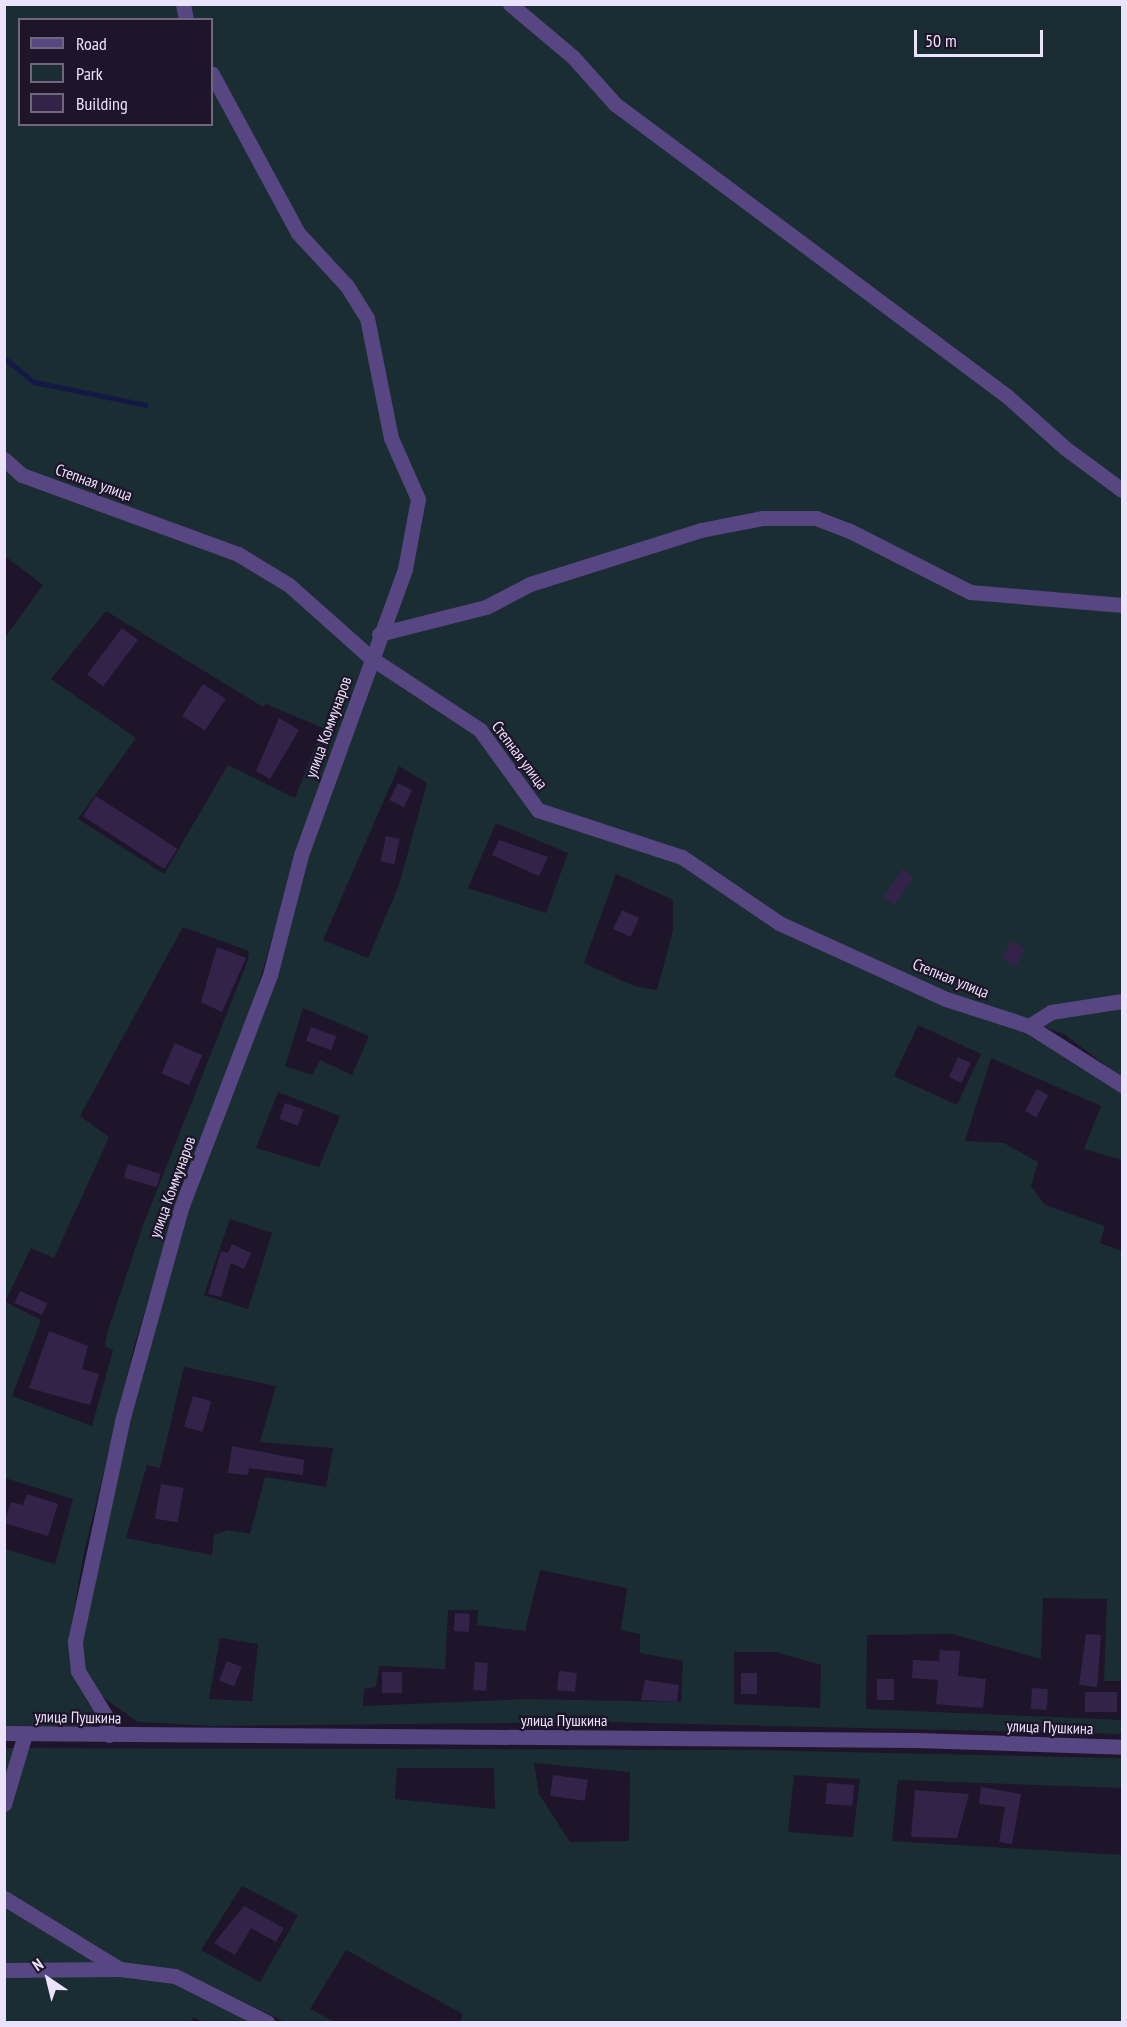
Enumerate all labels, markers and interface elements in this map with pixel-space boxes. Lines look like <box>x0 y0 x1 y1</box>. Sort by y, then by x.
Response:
legend <box>18 18 213 126</box>
scale bar <box>917 18 1046 56</box>
text: 50 m <box>925 29 957 52</box>
text: Road <box>76 32 107 55</box>
text: Park <box>76 62 103 85</box>
text: Building <box>76 92 128 115</box>
street label: Степная улица <box>53 459 135 505</box>
street label: улица Коммунаров <box>301 674 355 780</box>
street label: Степная улица <box>488 717 552 793</box>
street label: Степная улица <box>910 954 992 1002</box>
street label: улица Коммунаров <box>145 1134 199 1240</box>
street label: улица Пушкина <box>34 1707 122 1727</box>
street label: улица Пушкина <box>521 1710 607 1730</box>
street label: улица Пушкина <box>1006 1716 1094 1738</box>
north arrow <box>18 1949 78 2009</box>
text: N <box>28 1954 47 1975</box>

